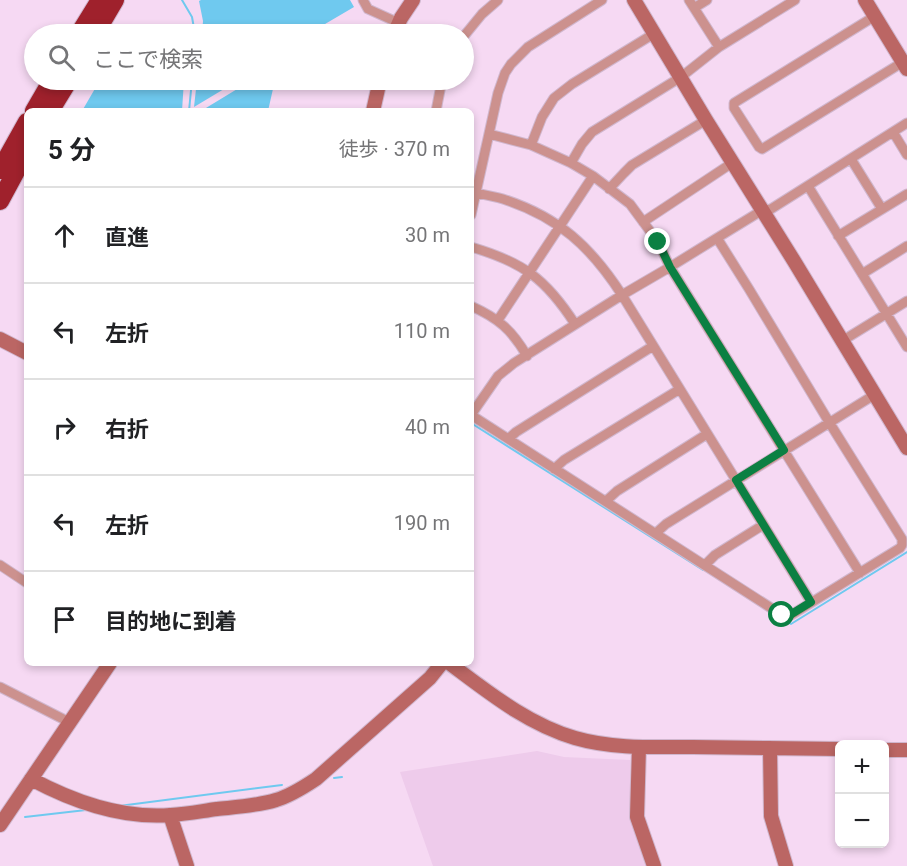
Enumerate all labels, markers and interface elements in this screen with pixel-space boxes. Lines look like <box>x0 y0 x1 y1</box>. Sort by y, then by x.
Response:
search box <box>24 24 474 90</box>
icon: search <box>45 41 78 74</box>
text: ここで検索 <box>93 47 203 72</box>
text: 5 分 <box>48 135 95 165</box>
text: 徒歩 · 370 m <box>339 137 450 161</box>
icon: ahead <box>48 219 81 252</box>
text: 30 m <box>405 223 450 247</box>
text: 直進 <box>105 225 149 250</box>
route end <box>644 228 670 254</box>
icon: left <box>48 315 81 348</box>
text: 110 m <box>394 319 450 343</box>
text: 左折 <box>105 321 149 346</box>
icon: right <box>48 411 81 444</box>
text: 40 m <box>405 415 450 439</box>
text: 右折 <box>105 417 149 442</box>
icon: left <box>48 507 81 540</box>
text: 190 m <box>394 511 450 535</box>
text: 左折 <box>105 513 149 538</box>
route start <box>768 601 794 627</box>
icon: arrive <box>48 603 81 636</box>
text: 目的地に到着 <box>105 609 237 634</box>
map controls <box>835 740 889 848</box>
button: + <box>835 740 889 794</box>
button: − <box>835 794 889 848</box>

